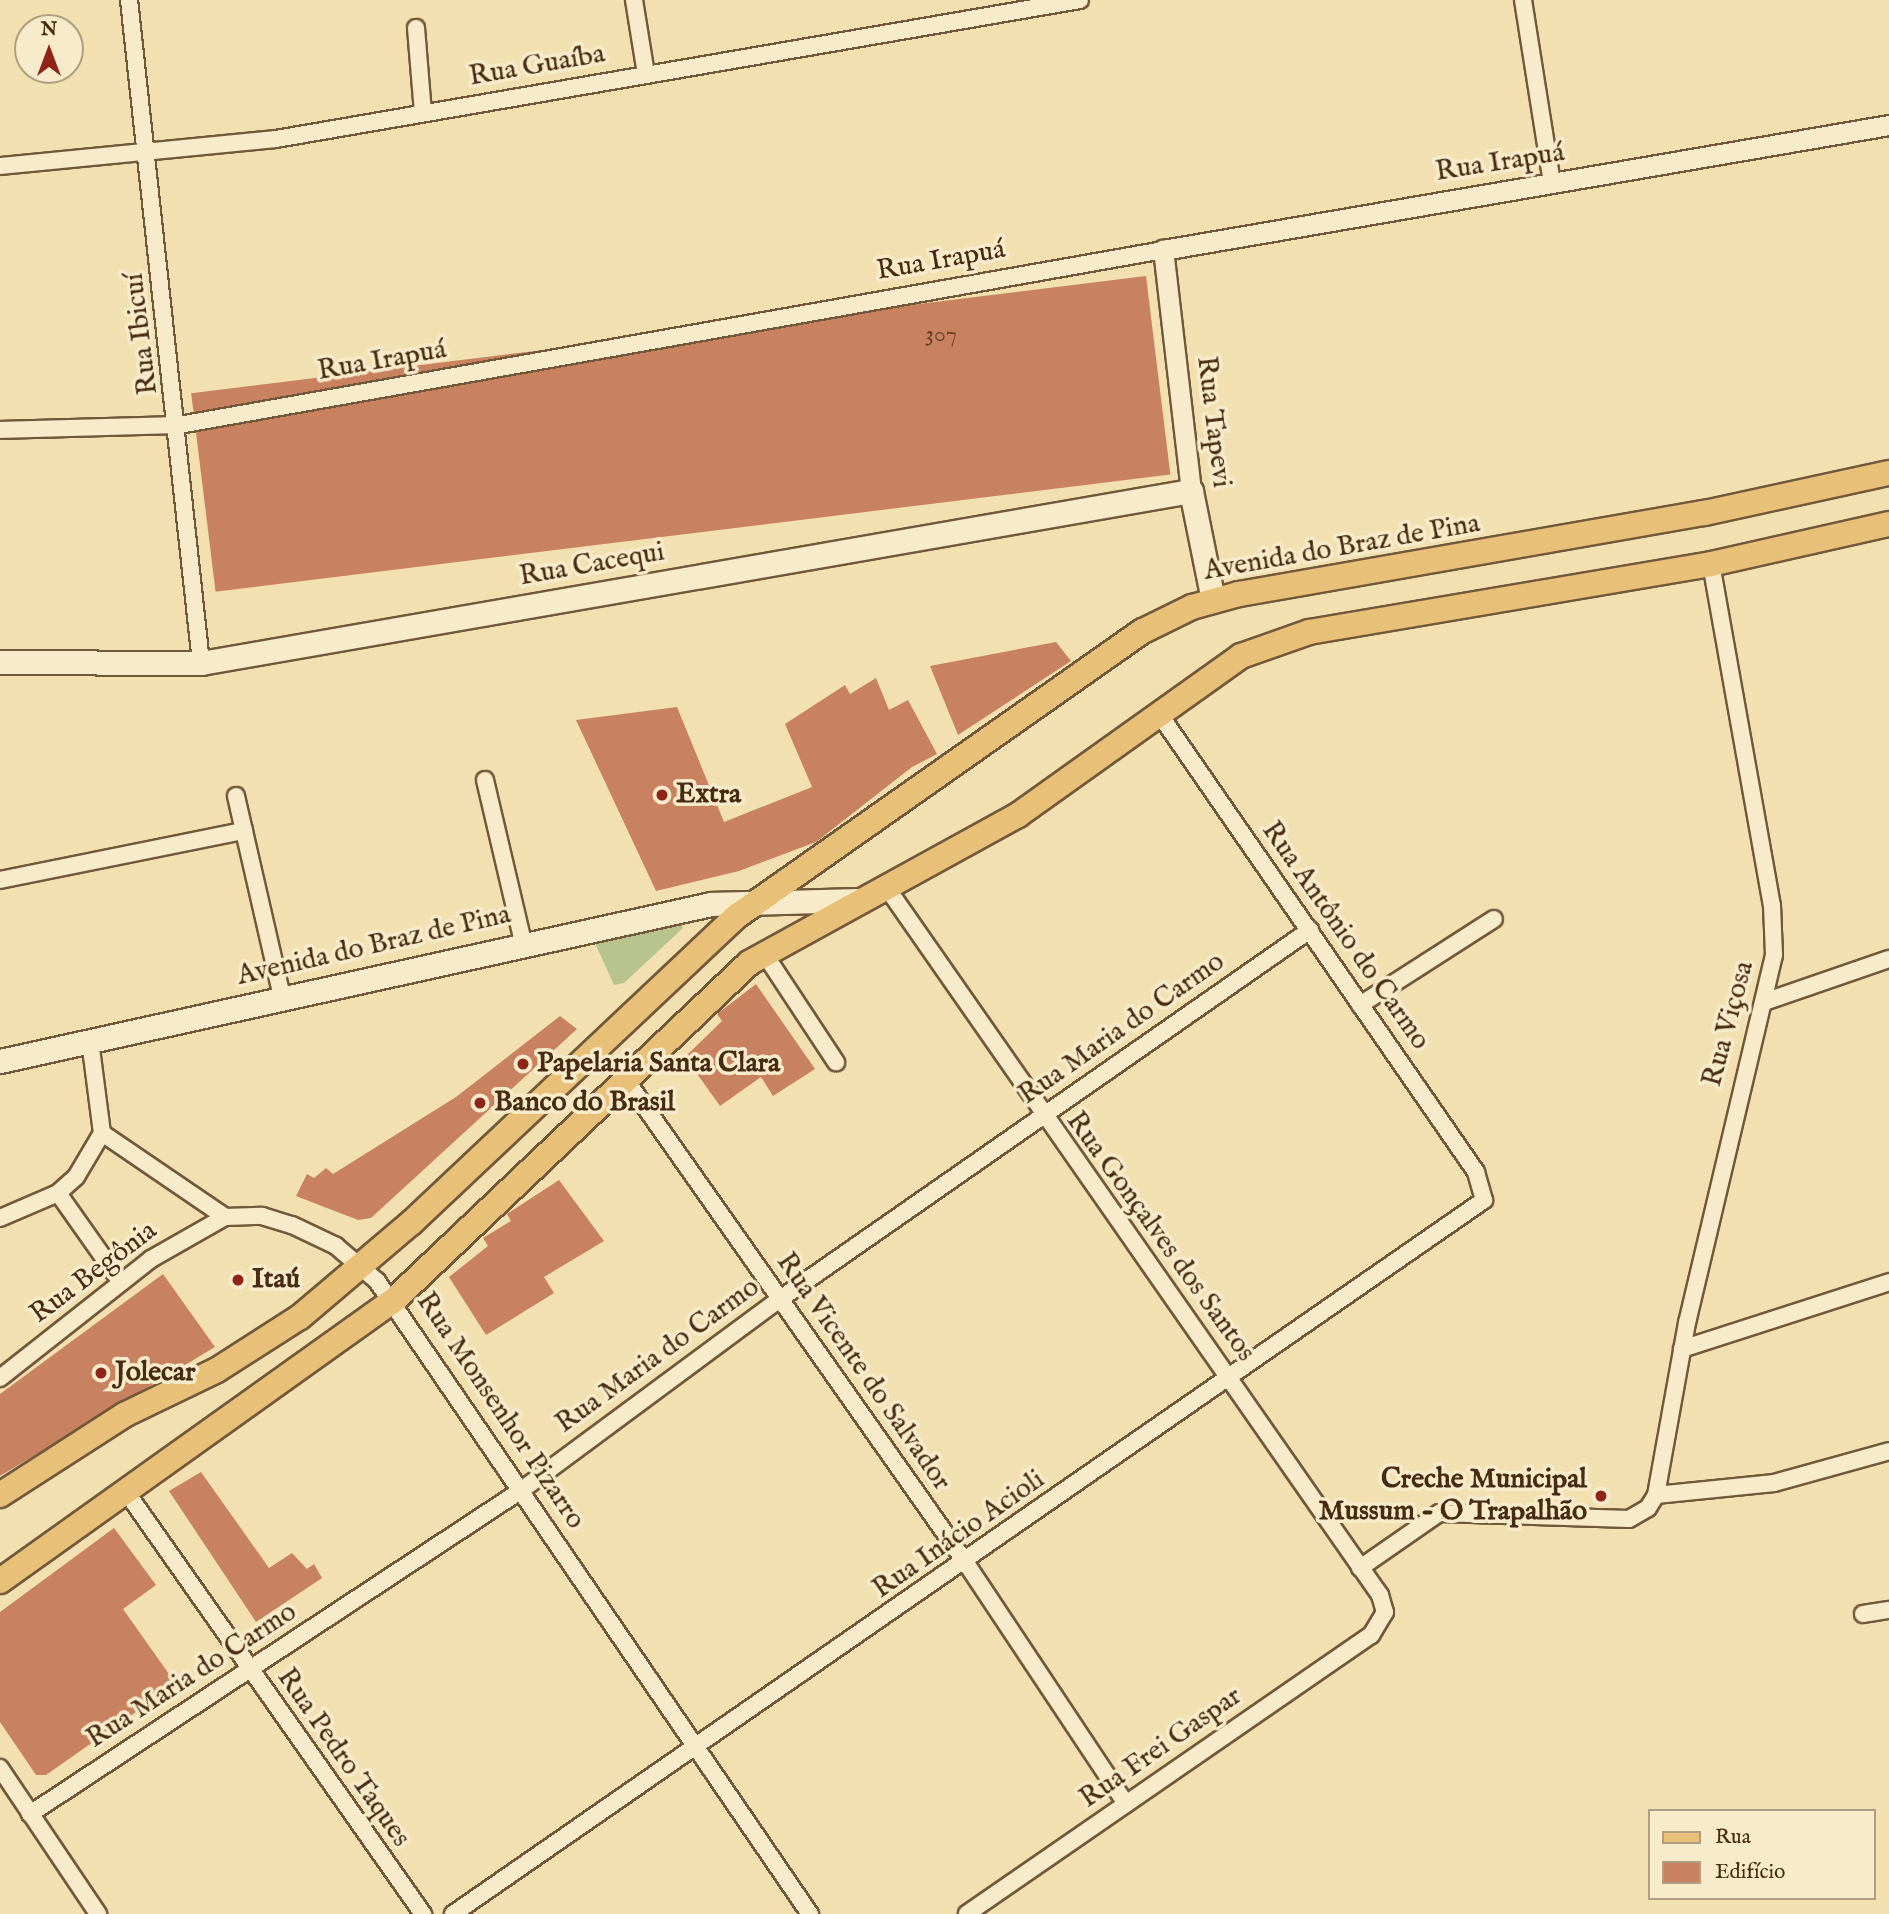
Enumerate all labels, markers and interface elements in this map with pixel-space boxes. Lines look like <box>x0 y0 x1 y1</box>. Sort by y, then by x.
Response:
north arrow <box>14 14 84 84</box>
text: N <box>41 18 57 42</box>
street label: Rua Guaíba <box>467 38 607 94</box>
street label: Rua Irapuá <box>1433 136 1567 190</box>
street label: Rua Irapuá <box>874 233 1008 289</box>
street label: Rua Ibicuí <box>118 271 166 397</box>
house number: 307 <box>925 321 957 349</box>
street label: Rua Irapuá <box>315 333 449 389</box>
street label: Rua Tapevi <box>1188 354 1238 490</box>
street label: Avenida do Braz de Pina <box>1201 507 1483 589</box>
street label: Rua Cacequi <box>517 536 667 594</box>
place label: Extra <box>676 778 741 812</box>
marker: Extra <box>654 787 670 803</box>
street label: Rua Antônio do Carmo <box>1254 815 1436 1057</box>
street label: Avenida do Braz de Pina <box>234 898 514 994</box>
street label: Rua Maria do Carmo <box>1013 945 1231 1113</box>
street label: Rua Viçosa <box>1696 958 1762 1090</box>
place label: Papelaria Santa Clara <box>537 1047 780 1081</box>
marker: Papelaria Santa Clara <box>515 1056 531 1072</box>
place label: Banco do Brasil <box>494 1086 675 1120</box>
marker: Banco do Brasil <box>472 1095 488 1111</box>
street label: Rua Gonçalves dos Santos <box>1058 1106 1262 1368</box>
street label: Rua Begônia <box>24 1214 164 1332</box>
street label: Rua Vicente do Salvador <box>768 1247 958 1497</box>
place label: Itaú <box>252 1263 300 1297</box>
street label: Rua Maria do Carmo <box>550 1271 766 1441</box>
marker: Itaú <box>230 1272 246 1288</box>
street label: Rua Monsenhor Pizarro <box>408 1286 592 1536</box>
place label: Jolecar <box>115 1356 195 1390</box>
marker: Jolecar <box>93 1365 109 1381</box>
street label: Rua Inácio Acioli <box>867 1463 1051 1607</box>
place label: Creche Municipal Mussum - O Trapalhão <box>1318 1463 1587 1529</box>
marker: Creche Municipal Mussum - O Trapalhão <box>1593 1488 1609 1504</box>
street label: Rua Maria do Carmo <box>81 1596 303 1756</box>
street label: Rua Pedro Taques <box>269 1662 417 1854</box>
street label: Rua Frei Gaspar <box>1074 1680 1248 1816</box>
legend <box>1647 1809 1875 1900</box>
text: Rua <box>1715 1824 1751 1851</box>
text: Edifício <box>1715 1859 1785 1886</box>

